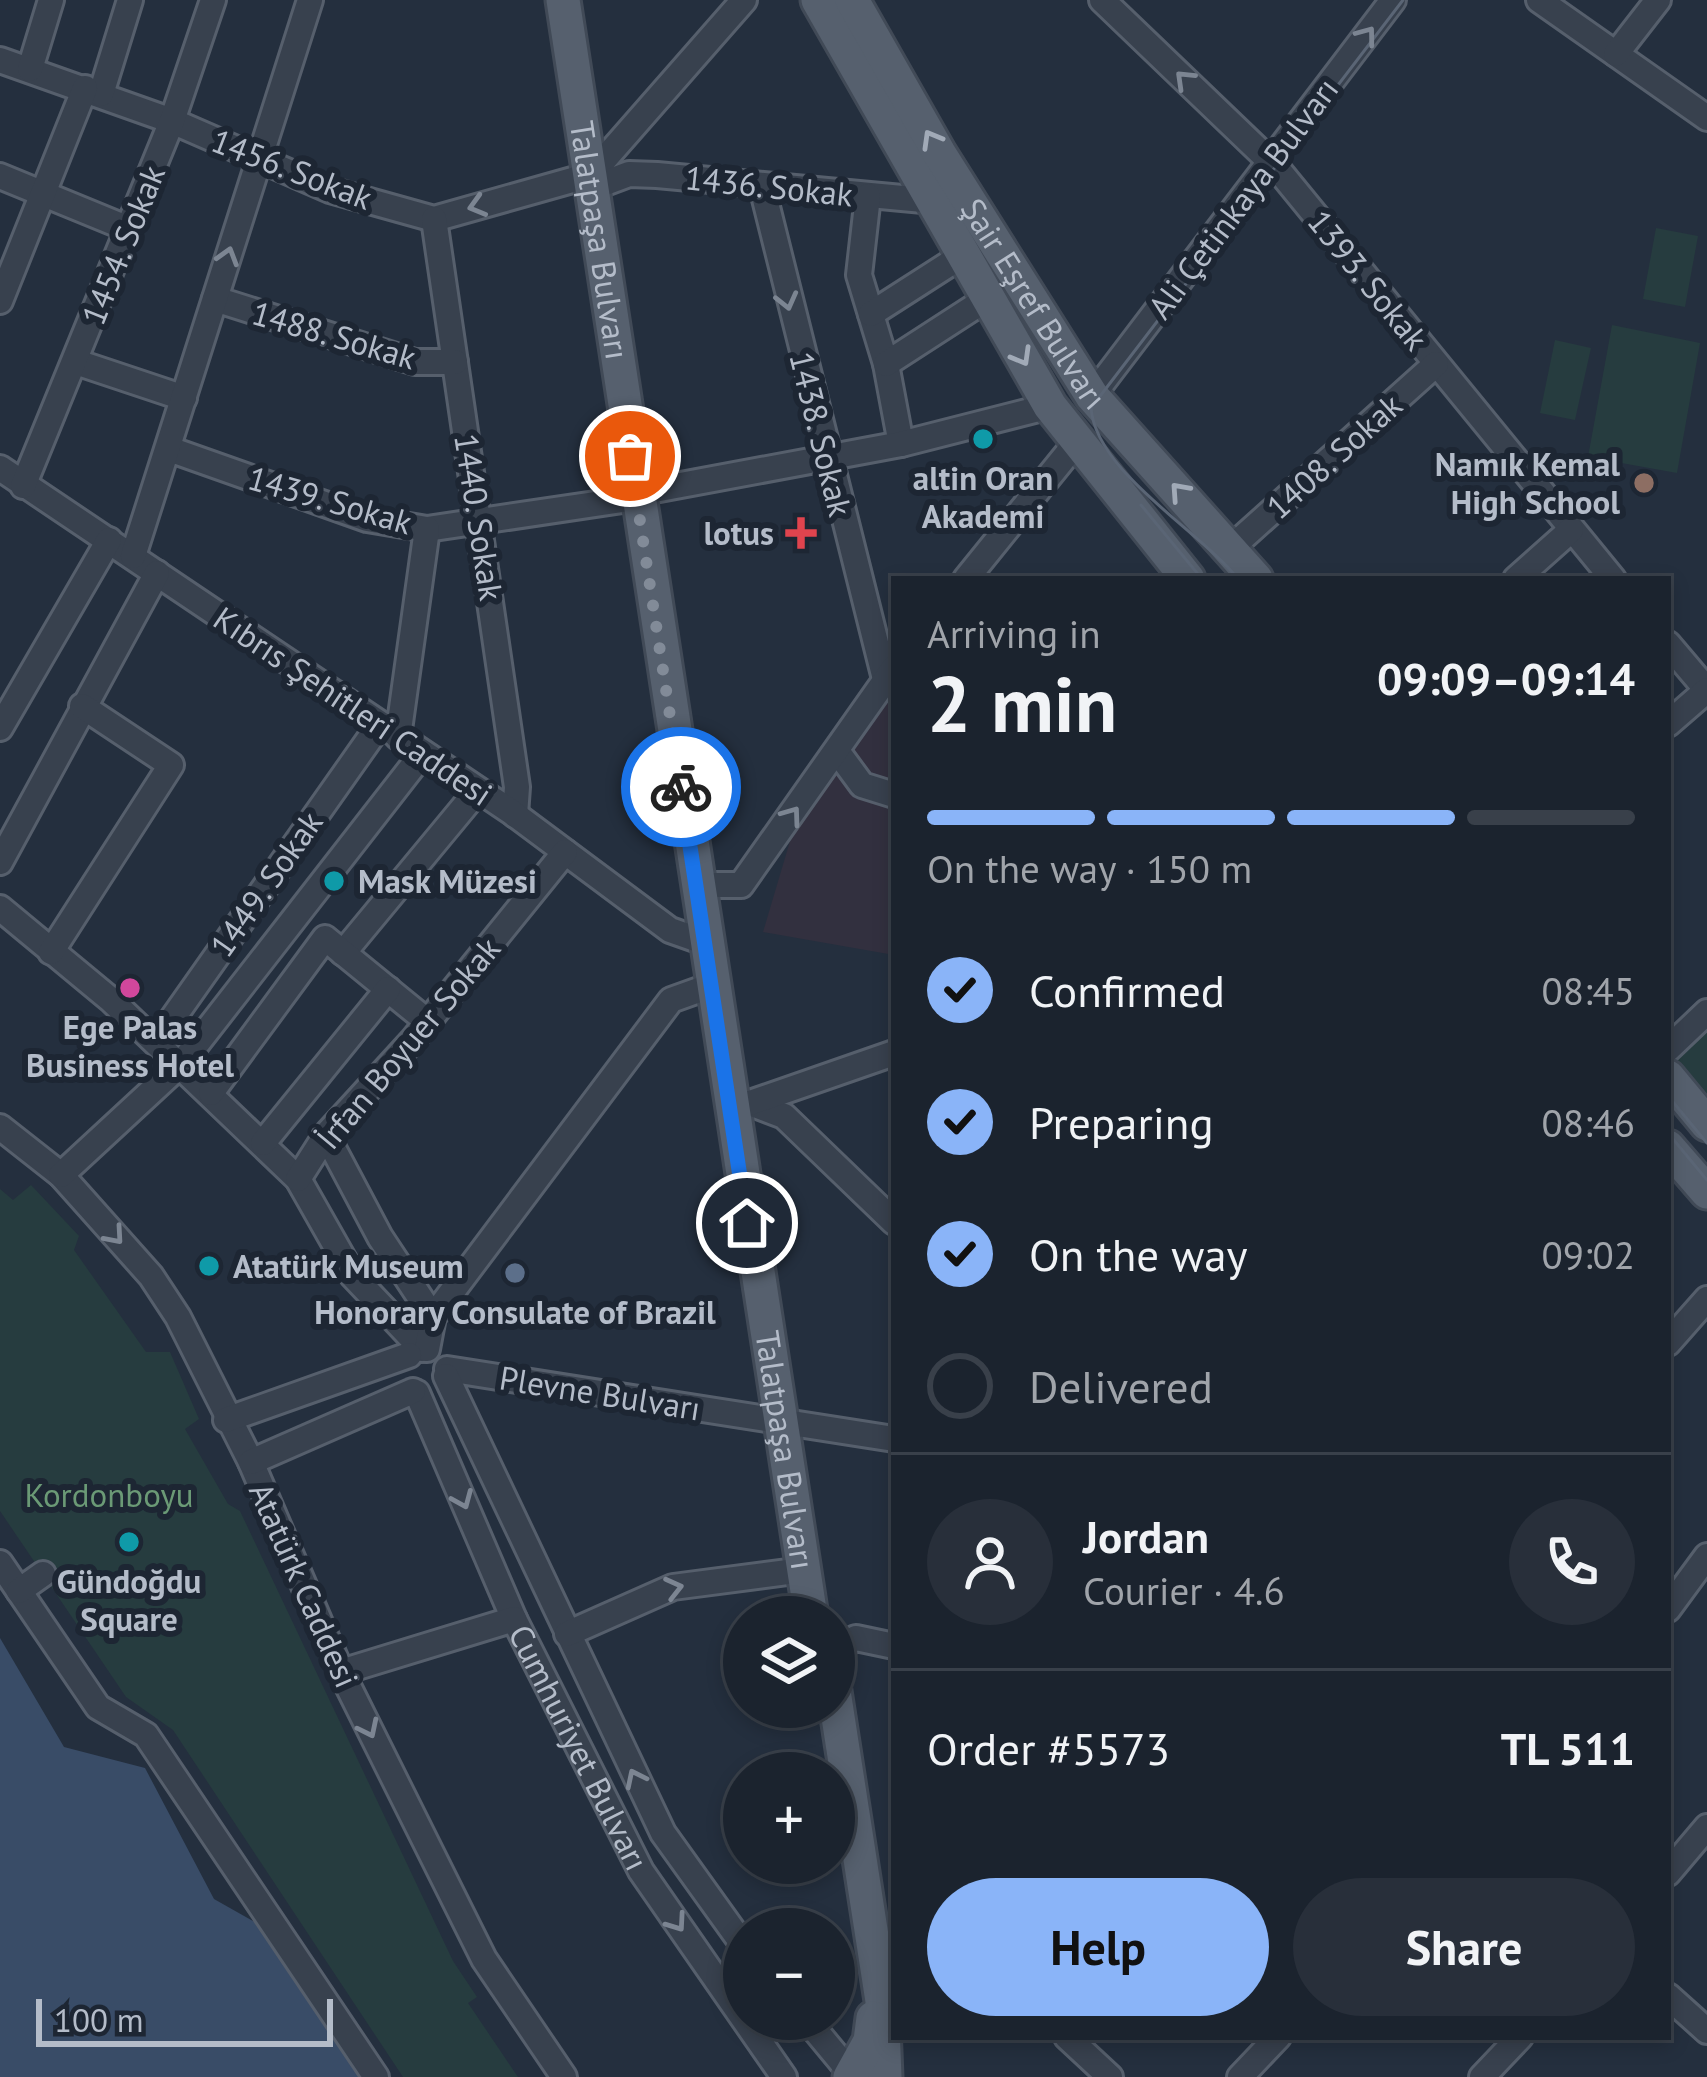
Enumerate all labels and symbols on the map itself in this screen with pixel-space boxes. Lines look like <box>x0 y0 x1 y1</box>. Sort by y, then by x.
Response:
one-way arrow <box>1352 27 1374 48</box>
street label: Ali Çetinkaya Bulvarı <box>1138 69 1347 327</box>
one-way arrow <box>1176 71 1198 93</box>
street label: 1456. Sokak <box>206 118 379 219</box>
street label: Talatpaşa Bulvarı <box>561 118 640 362</box>
one-way arrow <box>922 130 945 152</box>
street label: 1436. Sokak <box>683 155 855 216</box>
street label: 1454. Sokak <box>71 158 174 331</box>
street label: Şair Eşref Bulvarı <box>952 190 1116 418</box>
one-way arrow <box>467 192 488 217</box>
street label: 1393. Sokak <box>1299 201 1438 359</box>
one-way arrow <box>214 246 239 267</box>
street label: 1488. Sokak <box>247 291 421 378</box>
one-way arrow <box>773 291 798 311</box>
one-way arrow <box>1008 344 1030 366</box>
street label: 1438. Sokak <box>780 347 863 521</box>
street label: 1408. Sokak <box>1257 383 1411 528</box>
pin <box>579 405 681 507</box>
marker: altin Oran Akademi <box>970 426 996 452</box>
street label: 1440. Sokak <box>445 430 514 604</box>
place label: Namık Kemal High School <box>1435 442 1620 523</box>
street label: 1439. Sokak <box>243 456 417 543</box>
place label: altin Oran Akademi <box>913 456 1053 537</box>
marker: Namık Kemal High School <box>1631 470 1657 496</box>
one-way arrow <box>1172 483 1193 504</box>
place label: lotus <box>703 511 774 554</box>
marker: lotus <box>785 517 817 549</box>
street label: Kıbrıs Şehitleri Caddesi <box>206 596 501 815</box>
courier <box>621 727 741 847</box>
street label: 1449. Sokak <box>200 802 332 965</box>
one-way arrow <box>777 807 799 828</box>
place label: Mask Müzesi <box>358 859 537 902</box>
marker: Mask Müzesi <box>321 868 347 894</box>
street label: İrfan Boyuer Sokak <box>306 927 509 1158</box>
marker: Ege Palas Business Hotel <box>117 975 143 1001</box>
place label: Ege Palas Business Hotel <box>26 1005 234 1086</box>
pin <box>696 1172 798 1274</box>
one-way arrow <box>101 1222 122 1244</box>
place label: Atatürk Museum <box>233 1244 464 1287</box>
marker: Atatürk Museum <box>196 1253 222 1279</box>
marker: Honorary Consulate of Brazil <box>502 1260 528 1286</box>
place label: Honorary Consulate of Brazil <box>314 1290 716 1333</box>
street label: Talatpaşa Bulvarı <box>746 1328 825 1572</box>
street label: Plevne Bulvarı <box>497 1355 704 1430</box>
park label: Kordonboyu <box>24 1473 194 1516</box>
street label: Atatürk Caddesi <box>240 1476 369 1694</box>
one-way arrow <box>449 1489 473 1510</box>
marker: Gündoğdu Square <box>116 1529 142 1555</box>
place label: Gündoğdu Square <box>57 1559 201 1640</box>
one-way arrow <box>663 1577 684 1602</box>
street label: Cumhuriyet Bulvarı <box>499 1617 659 1878</box>
one-way arrow <box>355 1717 379 1738</box>
one-way arrow <box>627 1768 650 1790</box>
one-way arrow <box>662 1909 684 1931</box>
scale bar <box>36 1993 333 2046</box>

